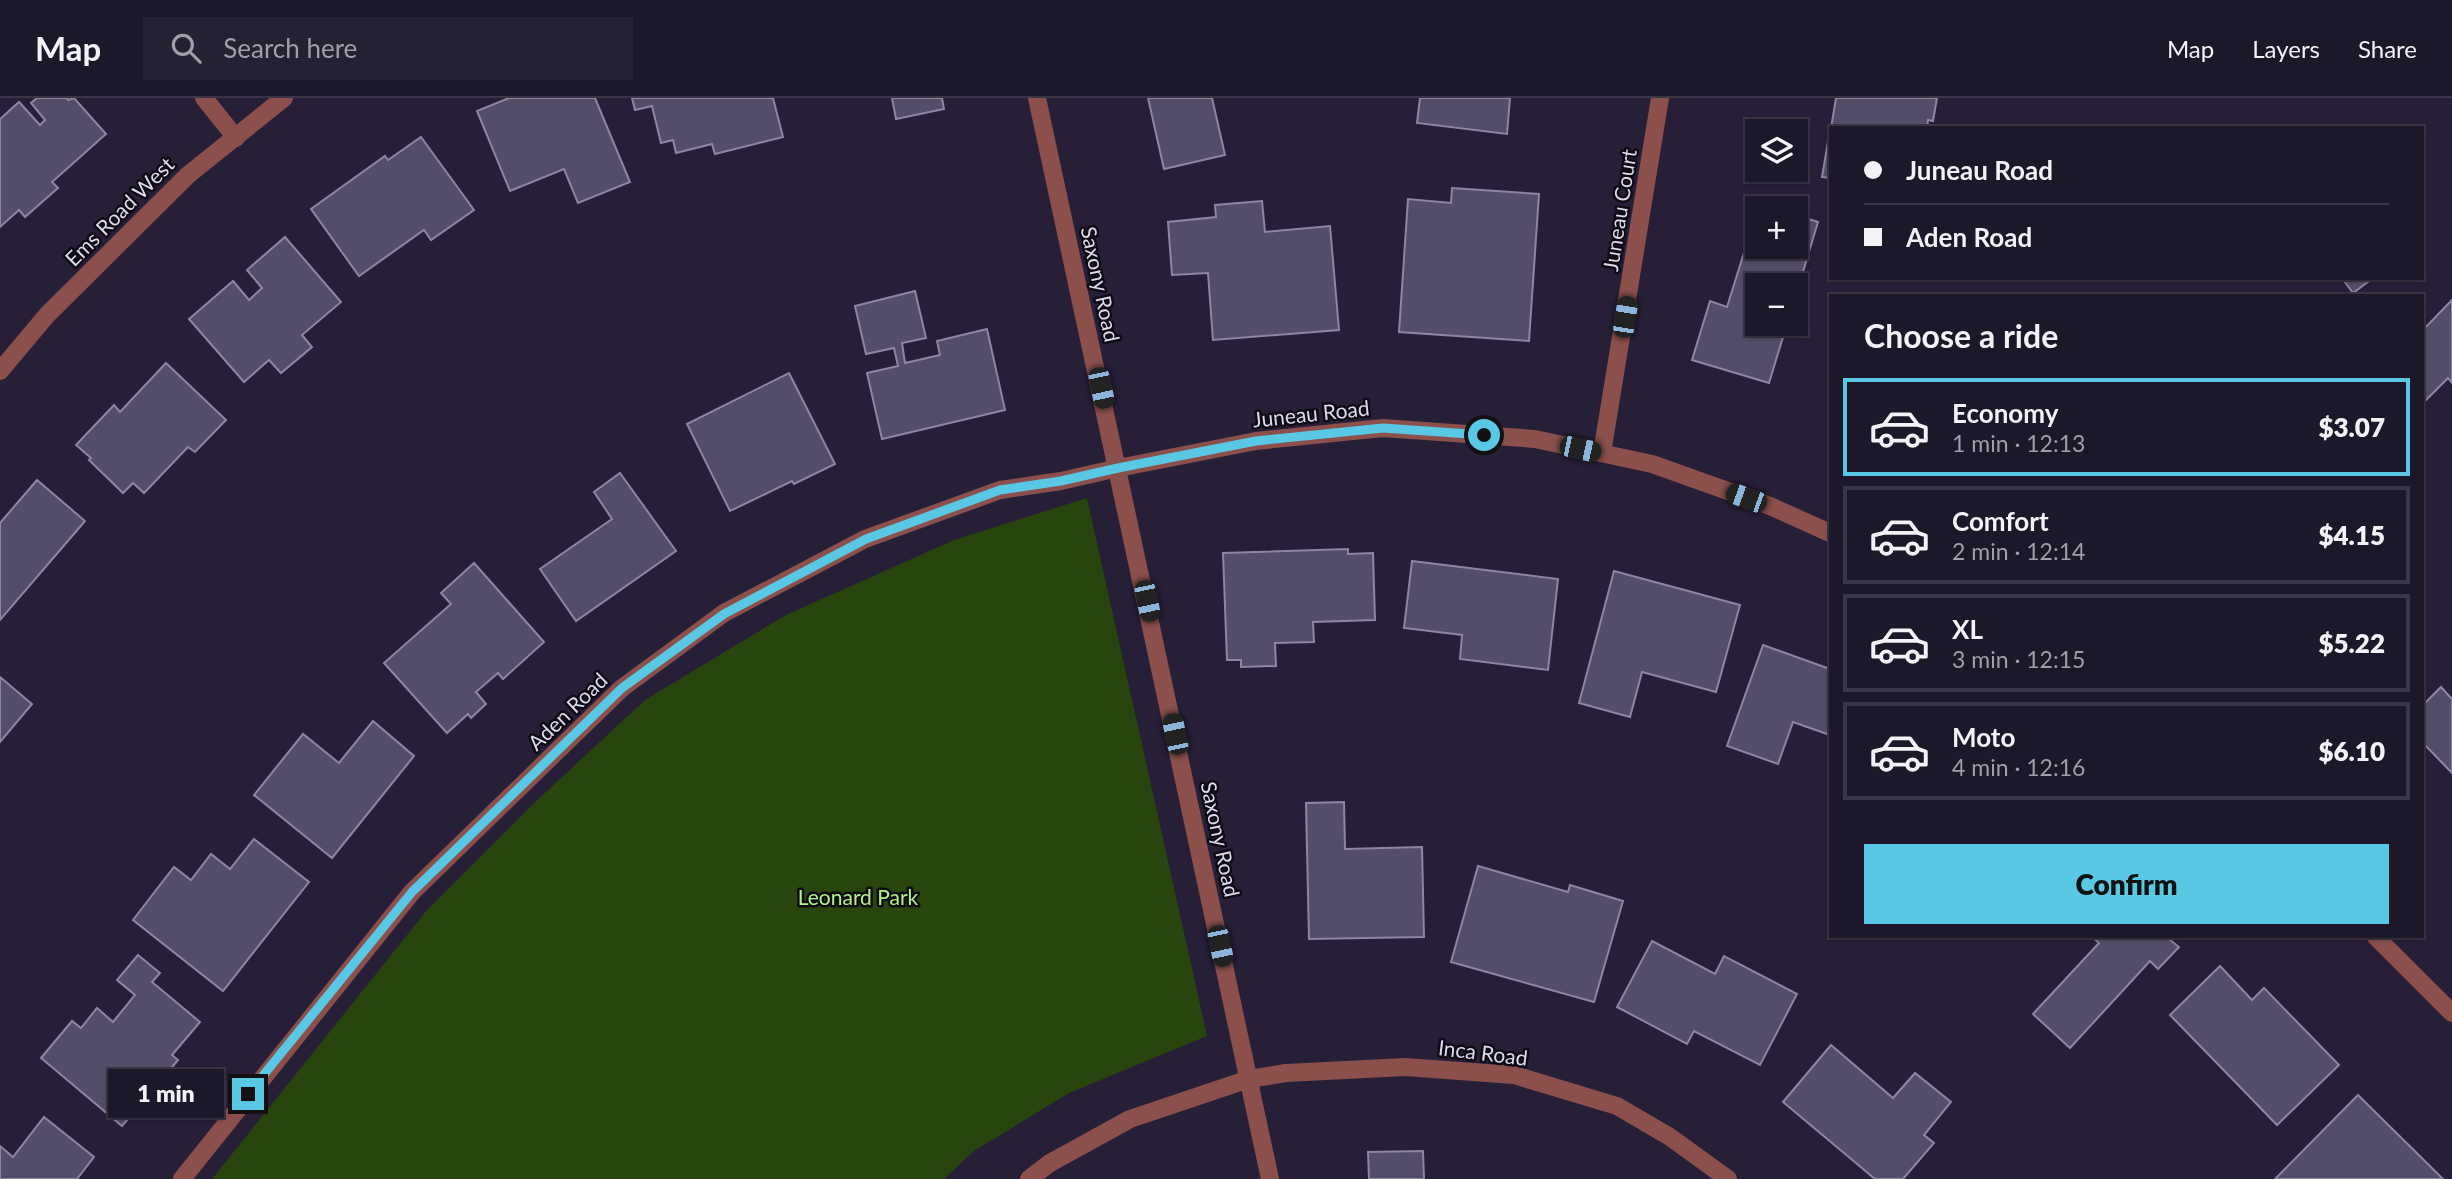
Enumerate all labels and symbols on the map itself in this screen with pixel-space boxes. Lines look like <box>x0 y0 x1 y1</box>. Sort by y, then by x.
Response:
street label: Juneau Court <box>1597 147 1641 273</box>
street label: Ems Road West <box>59 151 179 271</box>
street label: Saxony Road <box>1077 224 1125 344</box>
car <box>1612 295 1639 339</box>
car <box>1087 365 1116 411</box>
street label: Juneau Road <box>1251 394 1371 432</box>
route start <box>1468 419 1500 451</box>
car <box>1558 434 1603 464</box>
car <box>1723 481 1770 515</box>
car <box>1133 578 1162 624</box>
street label: Aden Road <box>522 667 612 755</box>
car <box>1161 711 1190 757</box>
street label: Saxony Road <box>1197 779 1245 899</box>
park label: Leonard Park <box>798 884 919 909</box>
car <box>1206 923 1235 969</box>
street label: Inca Road <box>1437 1034 1529 1070</box>
callout: 1 min <box>108 1070 224 1118</box>
route end <box>232 1078 264 1110</box>

